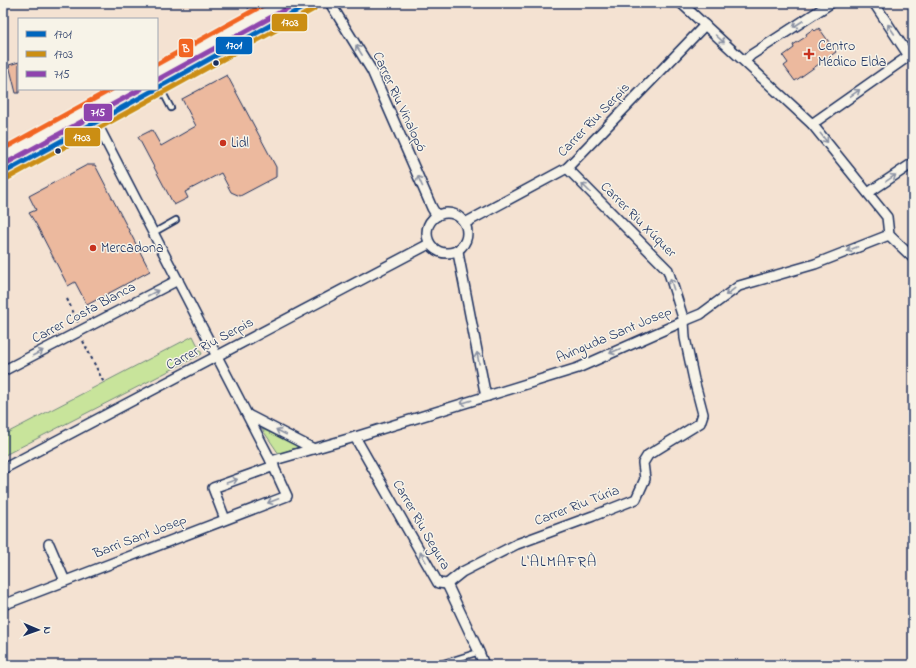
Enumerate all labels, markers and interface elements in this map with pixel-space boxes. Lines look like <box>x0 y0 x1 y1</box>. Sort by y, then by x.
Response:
line badge: 1703 <box>271 13 308 32</box>
text: 1703 <box>281 15 299 31</box>
legend <box>18 18 158 90</box>
one-way arrow <box>793 20 804 28</box>
one-way arrow <box>887 24 896 35</box>
text: 1701 <box>54 26 72 44</box>
one-way arrow <box>715 34 725 44</box>
line badge: 1701 <box>215 36 253 55</box>
place label: Centro Médico Elda <box>818 36 886 73</box>
line badge: B <box>178 38 194 58</box>
text: 1701 <box>226 38 243 54</box>
text: B <box>181 41 190 57</box>
one-way arrow <box>355 45 363 56</box>
text: 1703 <box>54 46 73 64</box>
street label: Carrer Riu Vinalopó <box>367 48 431 156</box>
marker: Centro Médico Elda <box>803 48 815 60</box>
unlabelled marker <box>211 58 221 68</box>
text: 715 <box>54 66 70 84</box>
street label: Carrer Riu Serpis <box>553 78 635 162</box>
one-way arrow <box>850 89 861 97</box>
line badge: 715 <box>83 103 113 122</box>
text: 715 <box>91 105 106 121</box>
line badge: 1703 <box>64 127 101 147</box>
text: 1703 <box>73 130 91 146</box>
place label: Lidl <box>231 133 249 154</box>
one-way arrow <box>820 133 828 144</box>
marker: Lidl <box>218 138 228 148</box>
unlabelled marker <box>53 146 63 156</box>
one-way arrow <box>885 174 896 182</box>
one-way arrow <box>416 175 423 187</box>
street label: Carrer Riu Xúquer <box>595 177 681 263</box>
one-way arrow <box>582 183 591 193</box>
place label: Mercadona <box>101 238 164 259</box>
marker: Mercadona <box>88 243 98 253</box>
one-way arrow <box>847 246 859 254</box>
street label: Carrer Costa Blanca <box>28 277 140 349</box>
one-way arrow <box>668 277 675 290</box>
one-way arrow <box>725 288 736 297</box>
one-way arrow <box>147 289 159 296</box>
street label: Avinguda Sant Josep <box>553 301 676 370</box>
street label: Carrer Riu Serpis <box>162 312 258 376</box>
one-way arrow <box>610 348 622 355</box>
one-way arrow <box>31 349 43 356</box>
one-way arrow <box>474 352 482 365</box>
one-way arrow <box>460 399 472 407</box>
one-way arrow <box>275 428 287 435</box>
street label: Carrer Riu Segura <box>386 476 455 575</box>
one-way arrow <box>225 477 237 485</box>
street label: Carrer Riu Túria <box>532 480 622 532</box>
one-way arrow <box>268 498 280 506</box>
street label: Barri Sant Josep <box>89 509 190 565</box>
one-way arrow <box>418 551 426 563</box>
district label: L'ALMAFRÀ <box>521 551 597 573</box>
north arrow <box>18 610 58 650</box>
text: N <box>39 626 55 634</box>

